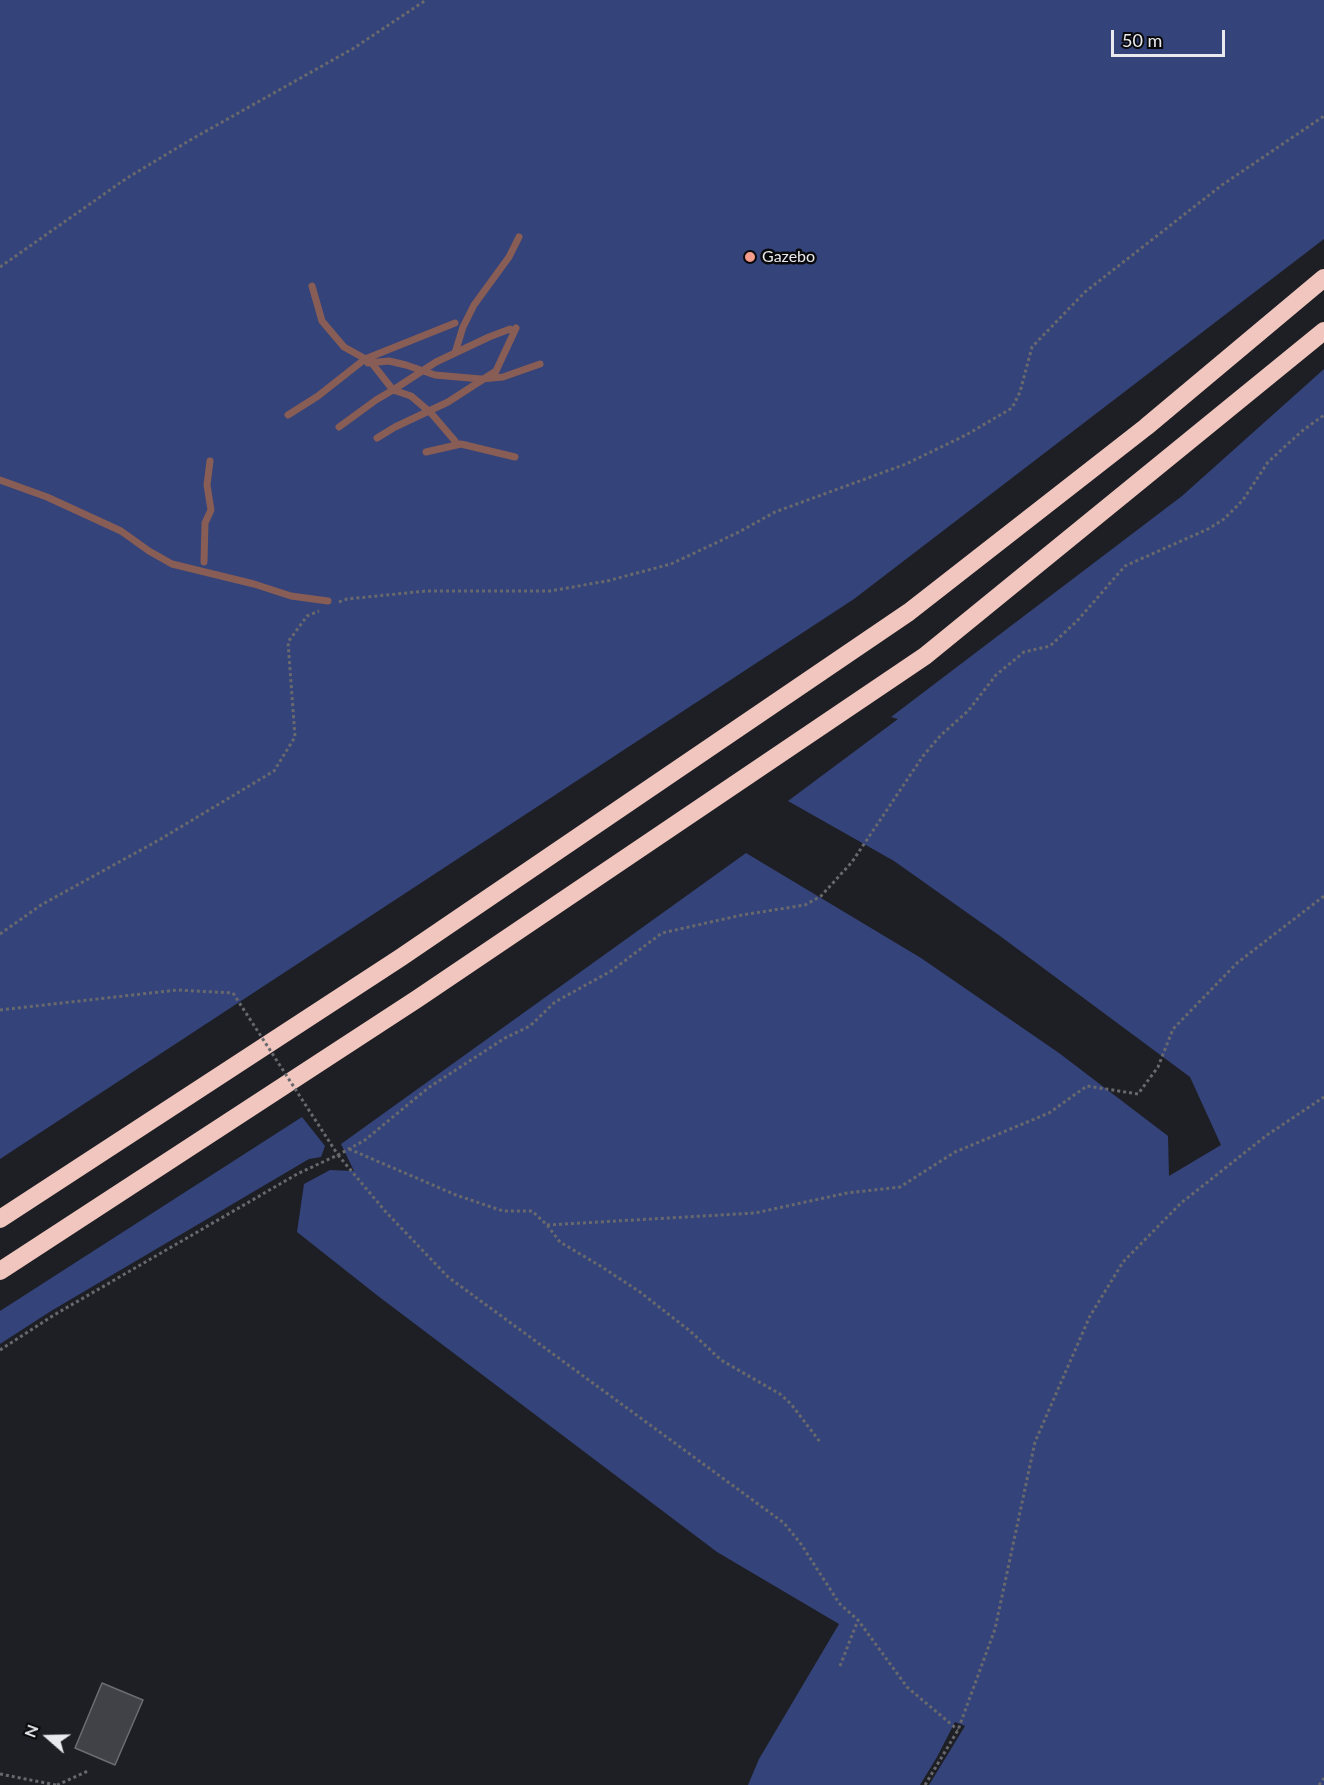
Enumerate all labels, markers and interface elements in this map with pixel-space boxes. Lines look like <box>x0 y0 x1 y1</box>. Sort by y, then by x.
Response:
scale bar <box>1114 18 1228 56</box>
text: 50 m <box>1122 29 1162 51</box>
place label: Gazebo <box>762 247 815 267</box>
marker: Gazebo <box>743 250 757 264</box>
north arrow <box>18 1707 78 1767</box>
text: N <box>20 1722 42 1740</box>

